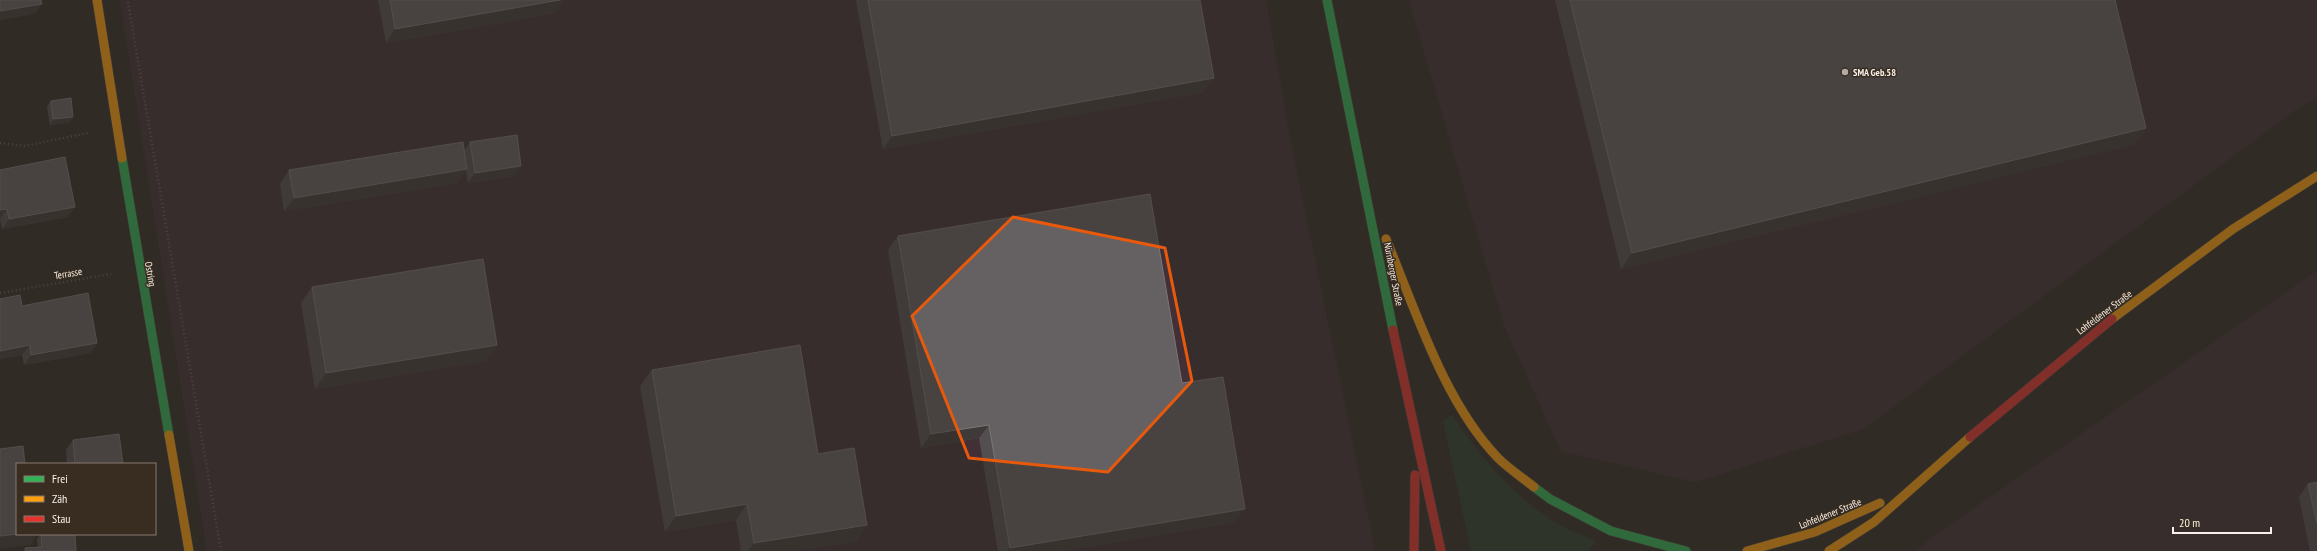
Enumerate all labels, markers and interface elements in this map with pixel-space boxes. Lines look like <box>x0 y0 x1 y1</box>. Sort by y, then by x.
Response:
place label: SMA Geb.58 <box>1853 66 1896 79</box>
marker: SMA Geb.58 <box>1840 67 1850 77</box>
street label: Nürnberger Straße <box>1381 241 1406 307</box>
street label: Ostring <box>142 261 159 288</box>
street label: Terrasse <box>53 265 83 282</box>
street label: Lohfeldener Straße <box>2074 287 2135 337</box>
legend <box>16 463 156 535</box>
text: Frei <box>52 471 68 486</box>
text: Zäh <box>52 491 67 506</box>
street label: Lohfeldener Straße <box>1797 495 1863 532</box>
scale bar <box>2173 509 2271 535</box>
text: Stau <box>52 511 70 526</box>
text: 20 m <box>2179 515 2200 530</box>

